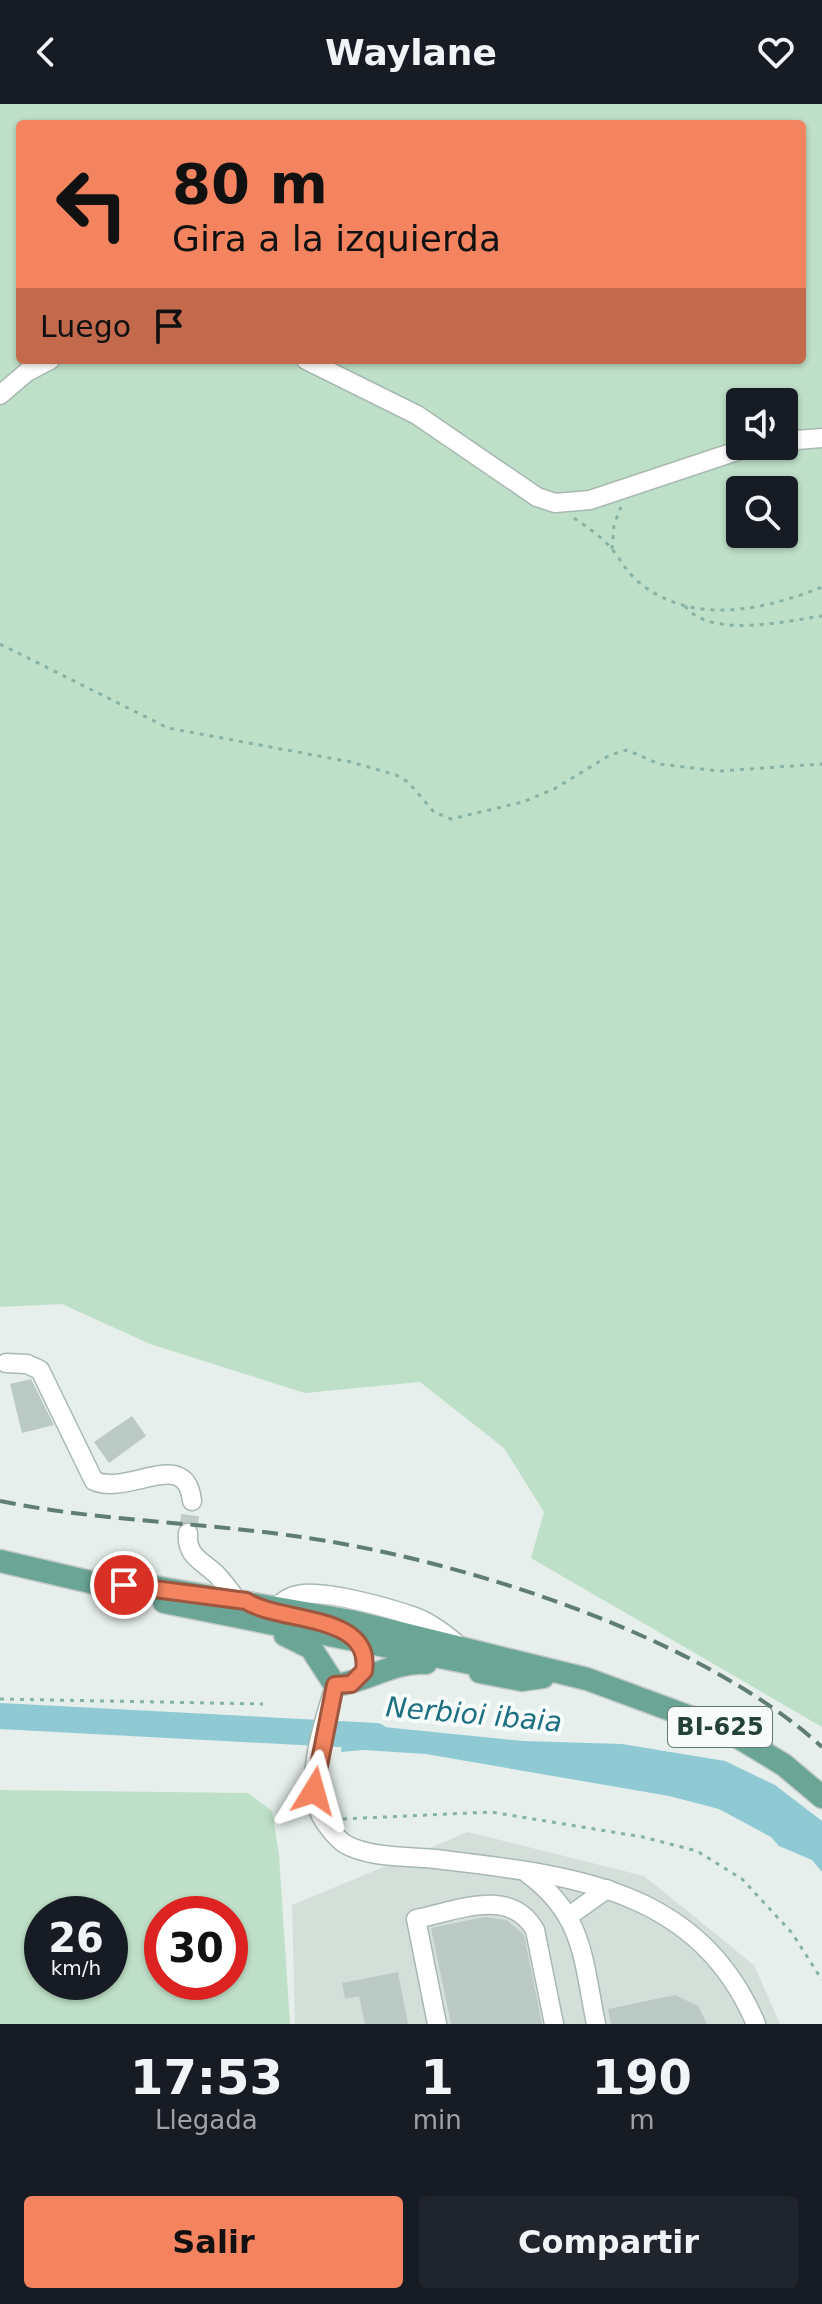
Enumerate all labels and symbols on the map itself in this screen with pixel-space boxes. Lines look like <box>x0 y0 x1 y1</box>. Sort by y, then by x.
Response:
pin <box>90 1551 158 1619</box>
water label: Nerbioi ibaia <box>385 1690 563 1739</box>
road number: BI-625 <box>668 1707 772 1747</box>
position arrow <box>272 1749 356 1833</box>
speed limit sign: 30 <box>144 1896 248 2000</box>

